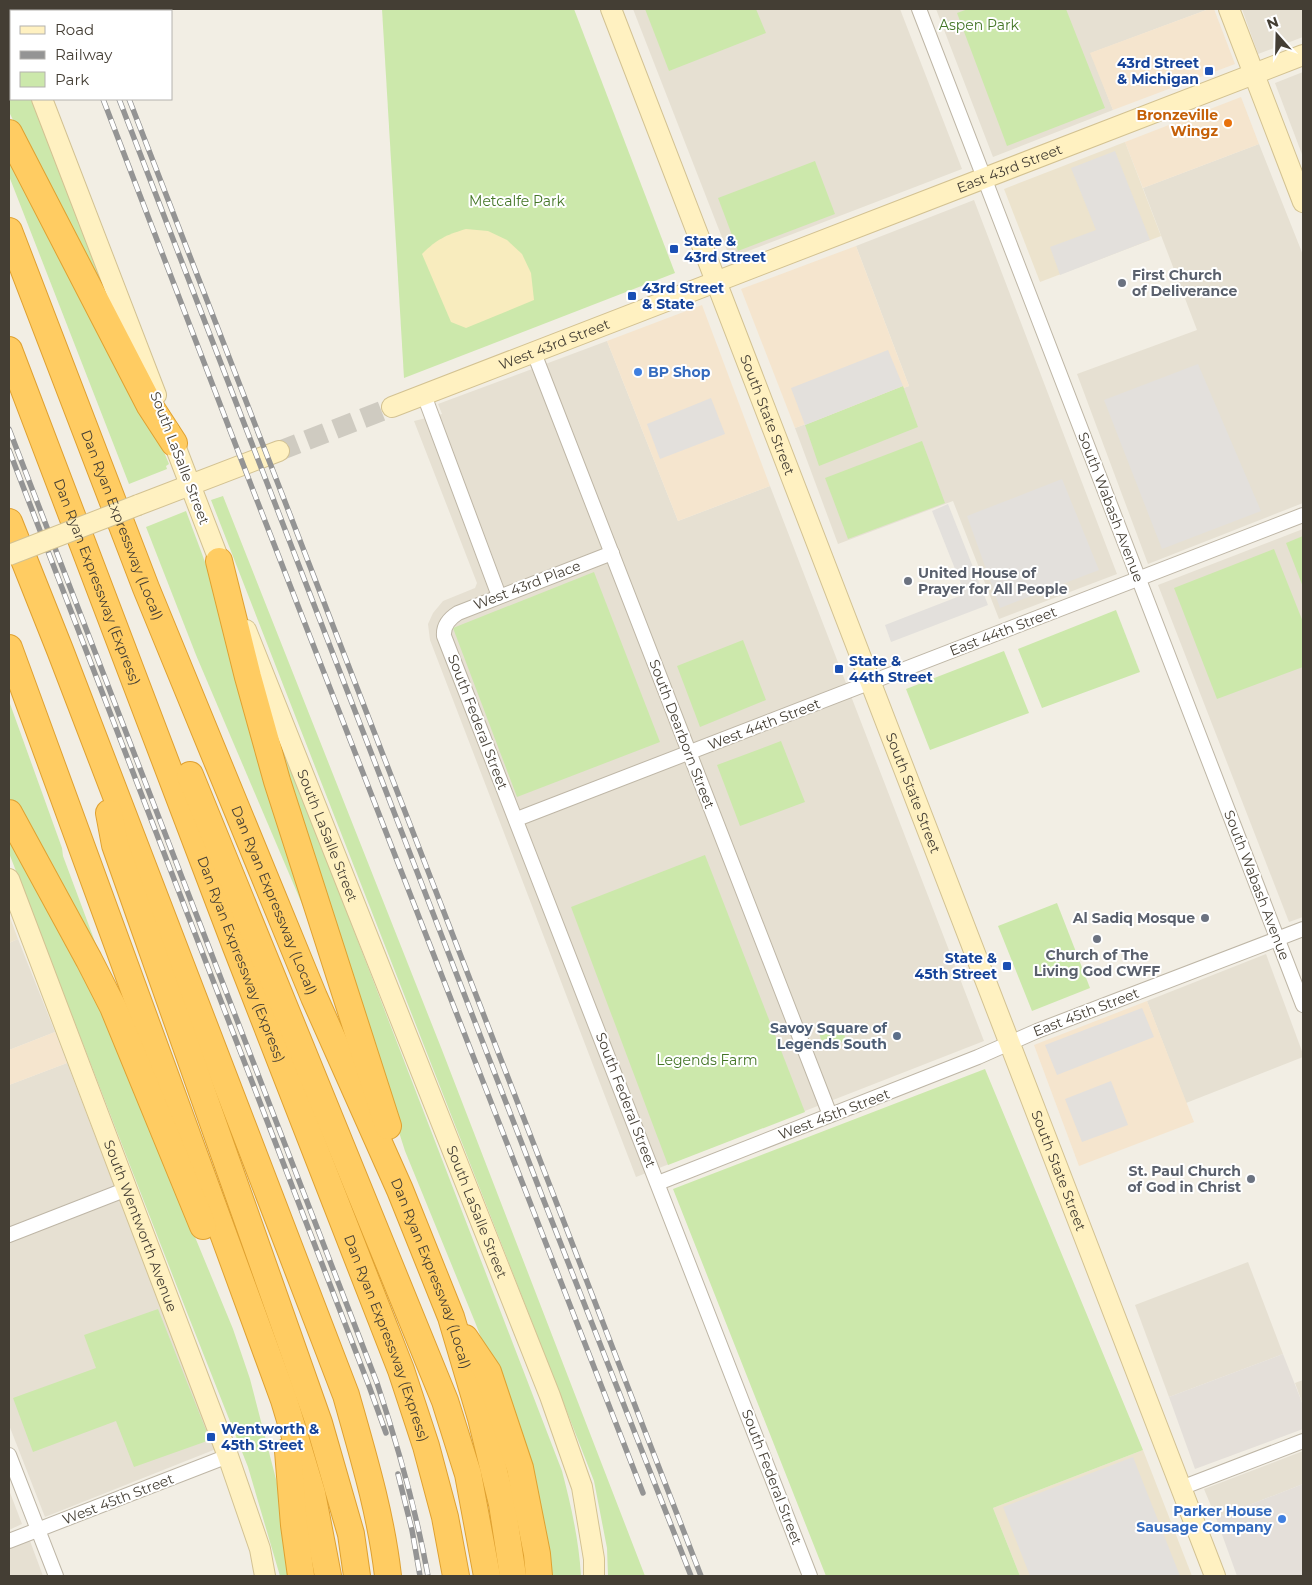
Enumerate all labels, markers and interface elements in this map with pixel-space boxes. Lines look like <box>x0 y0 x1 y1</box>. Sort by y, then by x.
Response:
legend <box>10 10 172 100</box>
north arrow <box>1252 10 1302 60</box>
text: N <box>1264 12 1281 33</box>
park label: Aspen Park <box>939 16 1020 34</box>
text: Road <box>55 20 94 39</box>
text: Railway <box>55 45 113 64</box>
place label: 43rd Street & Michigan <box>1117 54 1199 88</box>
marker: 43rd Street & Michigan <box>1203 65 1215 77</box>
text: Park <box>55 70 89 89</box>
place label: Bronzeville Wingz <box>1136 106 1218 140</box>
marker: Bronzeville Wingz <box>1222 117 1234 129</box>
street label: East 43rd Street <box>954 140 1065 197</box>
park label: Metcalfe Park <box>469 192 566 210</box>
place label: State & 43rd Street <box>684 232 766 266</box>
marker: State & 43rd Street <box>668 243 680 255</box>
place label: First Church of Deliverance <box>1132 266 1237 300</box>
marker: First Church of Deliverance <box>1116 277 1128 289</box>
place label: 43rd Street & State <box>642 279 724 313</box>
marker: 43rd Street & State <box>626 290 638 302</box>
street label: West 43rd Street <box>496 315 613 374</box>
street label: South State Street <box>736 352 799 478</box>
place label: BP Shop <box>648 363 711 381</box>
marker: BP Shop <box>632 366 644 378</box>
street label: South LaSalle Street <box>146 389 214 527</box>
street label: Dan Ryan Expressway (Local) <box>77 427 167 623</box>
street label: South Wabash Avenue <box>1074 429 1148 585</box>
street label: Dan Ryan Expressway (Express) <box>50 476 145 688</box>
street label: West 43rd Place <box>471 556 583 614</box>
place label: United House of Prayer for All People <box>918 564 1068 598</box>
marker: United House of Prayer for All People <box>902 575 914 587</box>
street label: East 44th Street <box>947 602 1059 660</box>
street label: South Federal Street <box>444 652 512 793</box>
place label: State & 44th Street <box>849 652 933 686</box>
street label: South Dearborn Street <box>645 657 719 811</box>
marker: State & 44th Street <box>833 663 845 675</box>
street label: West 44th Street <box>705 694 823 754</box>
street label: South State Street <box>882 730 945 856</box>
street label: South LaSalle Street <box>293 767 362 905</box>
street label: Dan Ryan Expressway (Local) <box>227 803 321 998</box>
street label: South Wabash Avenue <box>1220 807 1294 963</box>
street label: Dan Ryan Expressway (Express) <box>193 854 289 1065</box>
place label: Al Sadiq Mosque <box>1072 909 1195 927</box>
marker: Al Sadiq Mosque <box>1199 912 1211 924</box>
marker: Church of The Living God CWFF <box>1091 933 1103 945</box>
place label: Church of The Living God CWFF <box>1034 946 1160 980</box>
place label: State & 45th Street <box>915 949 997 983</box>
marker: State & 45th Street <box>1001 960 1013 972</box>
street label: East 45th Street <box>1030 983 1142 1040</box>
place label: Savoy Square of Legends South <box>770 1019 888 1053</box>
street label: South Federal Street <box>592 1030 660 1171</box>
marker: Savoy Square of Legends South <box>891 1030 903 1042</box>
park label: Legends Farm <box>656 1051 758 1069</box>
street label: West 45th Street <box>776 1084 892 1143</box>
street label: South State Street <box>1027 1108 1090 1234</box>
street label: South Wentworth Avenue <box>100 1137 181 1314</box>
street label: South LaSalle Street <box>443 1143 511 1281</box>
place label: St. Paul Church of God in Christ <box>1127 1162 1241 1196</box>
marker: St. Paul Church of God in Christ <box>1245 1173 1257 1185</box>
street label: Dan Ryan Expressway (Local) <box>387 1175 475 1371</box>
street label: Dan Ryan Expressway (Express) <box>340 1232 433 1444</box>
street label: South Federal Street <box>738 1407 806 1548</box>
place label: Wentworth & 45th Street <box>221 1420 319 1454</box>
marker: Wentworth & 45th Street <box>205 1431 217 1443</box>
street label: West 45th Street <box>60 1469 176 1528</box>
place label: Parker House Sausage Company <box>1136 1502 1273 1536</box>
marker: Parker House Sausage Company <box>1276 1513 1288 1525</box>

